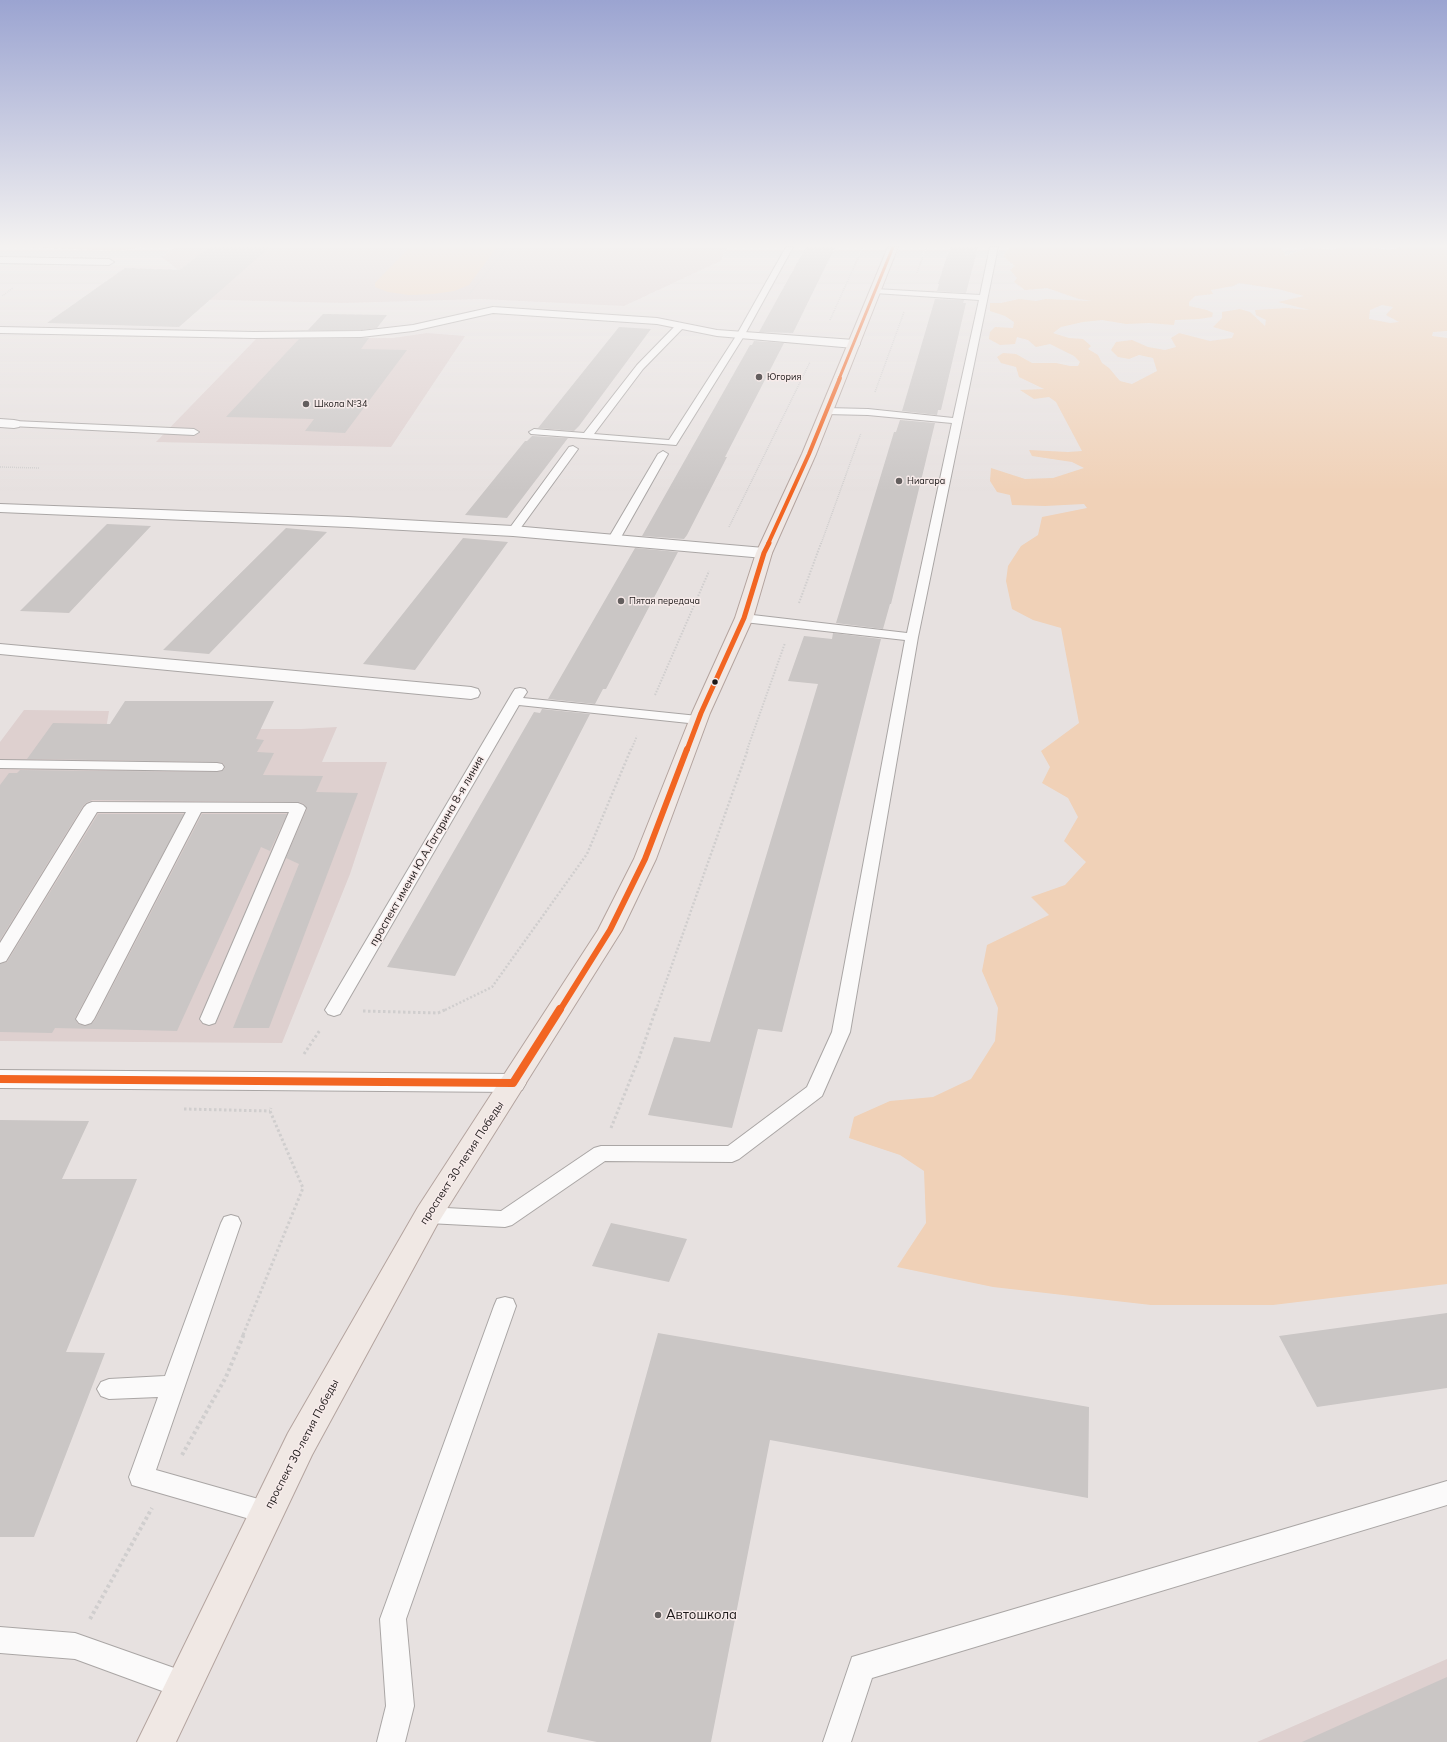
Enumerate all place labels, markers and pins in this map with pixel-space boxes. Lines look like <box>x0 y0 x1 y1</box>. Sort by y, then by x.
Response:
marker: Югория <box>754 372 764 382</box>
place label: Югория <box>767 372 801 382</box>
marker: Школа №34 <box>301 399 311 409</box>
place label: Школа №34 <box>314 399 367 409</box>
marker: Ниагара <box>894 476 904 486</box>
place label: Ниагара <box>907 476 945 486</box>
marker: Пятая передача <box>616 596 626 606</box>
place label: Пятая передача <box>629 596 700 606</box>
unlabelled marker <box>710 677 720 687</box>
place label: Автошкола <box>666 1607 737 1623</box>
marker: Автошкола <box>653 1610 663 1620</box>

